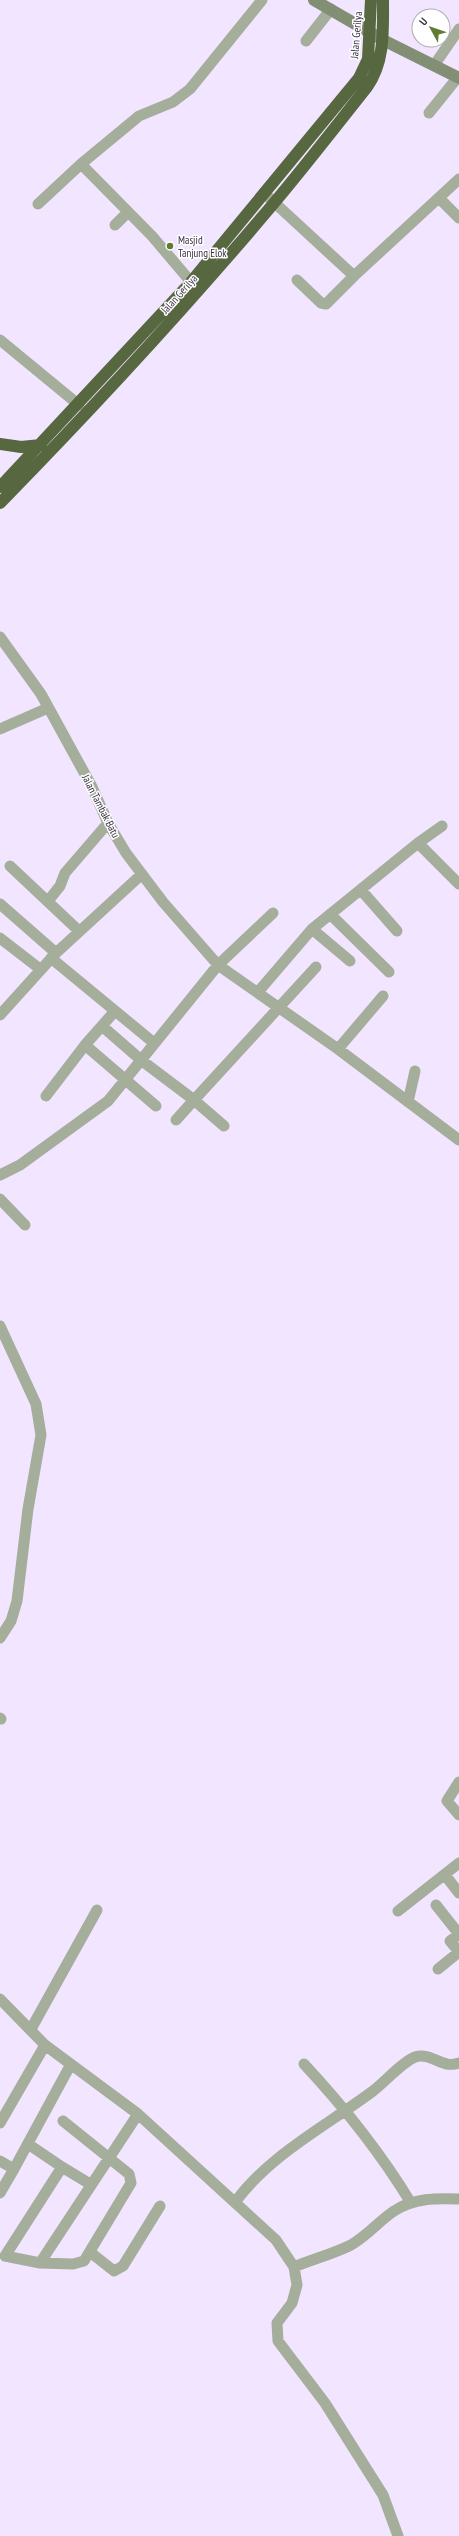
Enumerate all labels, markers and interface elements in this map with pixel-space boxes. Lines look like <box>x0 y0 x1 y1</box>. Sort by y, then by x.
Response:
north arrow <box>411 8 451 48</box>
street label: Jalan Gerilya <box>347 11 365 60</box>
text: U <box>416 15 431 28</box>
place label: Masjid Tanjung Elok <box>178 233 227 260</box>
marker: Masjid Tanjung Elok <box>165 241 175 251</box>
street label: Jalan Gerilya <box>157 272 200 317</box>
street label: Jalan Tambak Batu <box>79 771 123 840</box>

